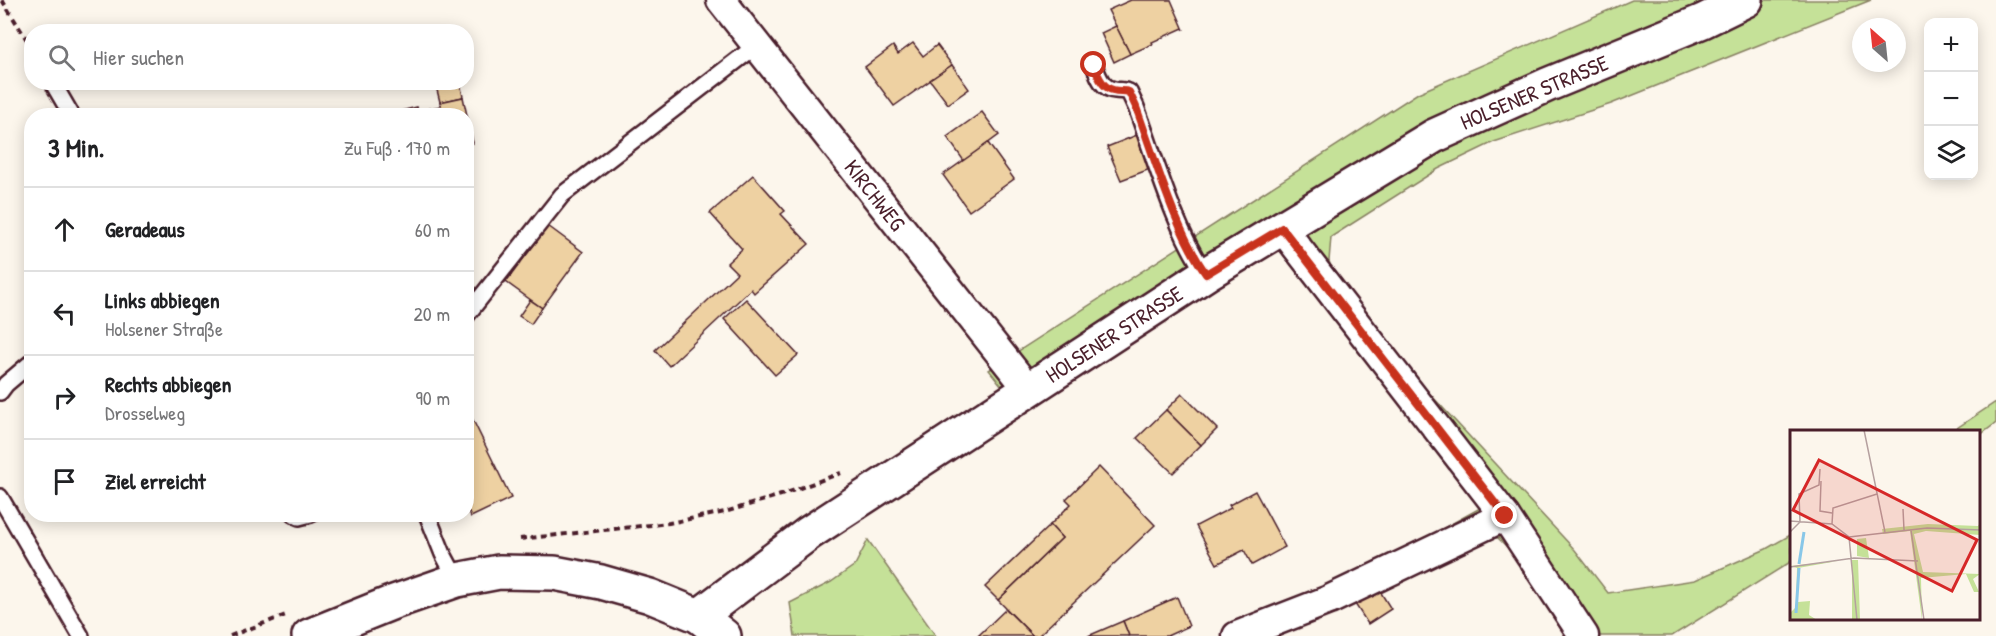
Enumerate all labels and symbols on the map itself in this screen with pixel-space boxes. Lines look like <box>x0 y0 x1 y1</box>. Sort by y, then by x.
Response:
north arrow <box>1852 18 1906 72</box>
street label: HOLSENER STRASSE <box>1455 47 1613 137</box>
route start <box>1080 51 1106 77</box>
street label: KIRCHWEG <box>838 153 913 237</box>
street label: HOLSENER STRASSE <box>1040 278 1189 390</box>
inset map <box>1790 430 1981 621</box>
route end <box>1491 502 1517 528</box>

